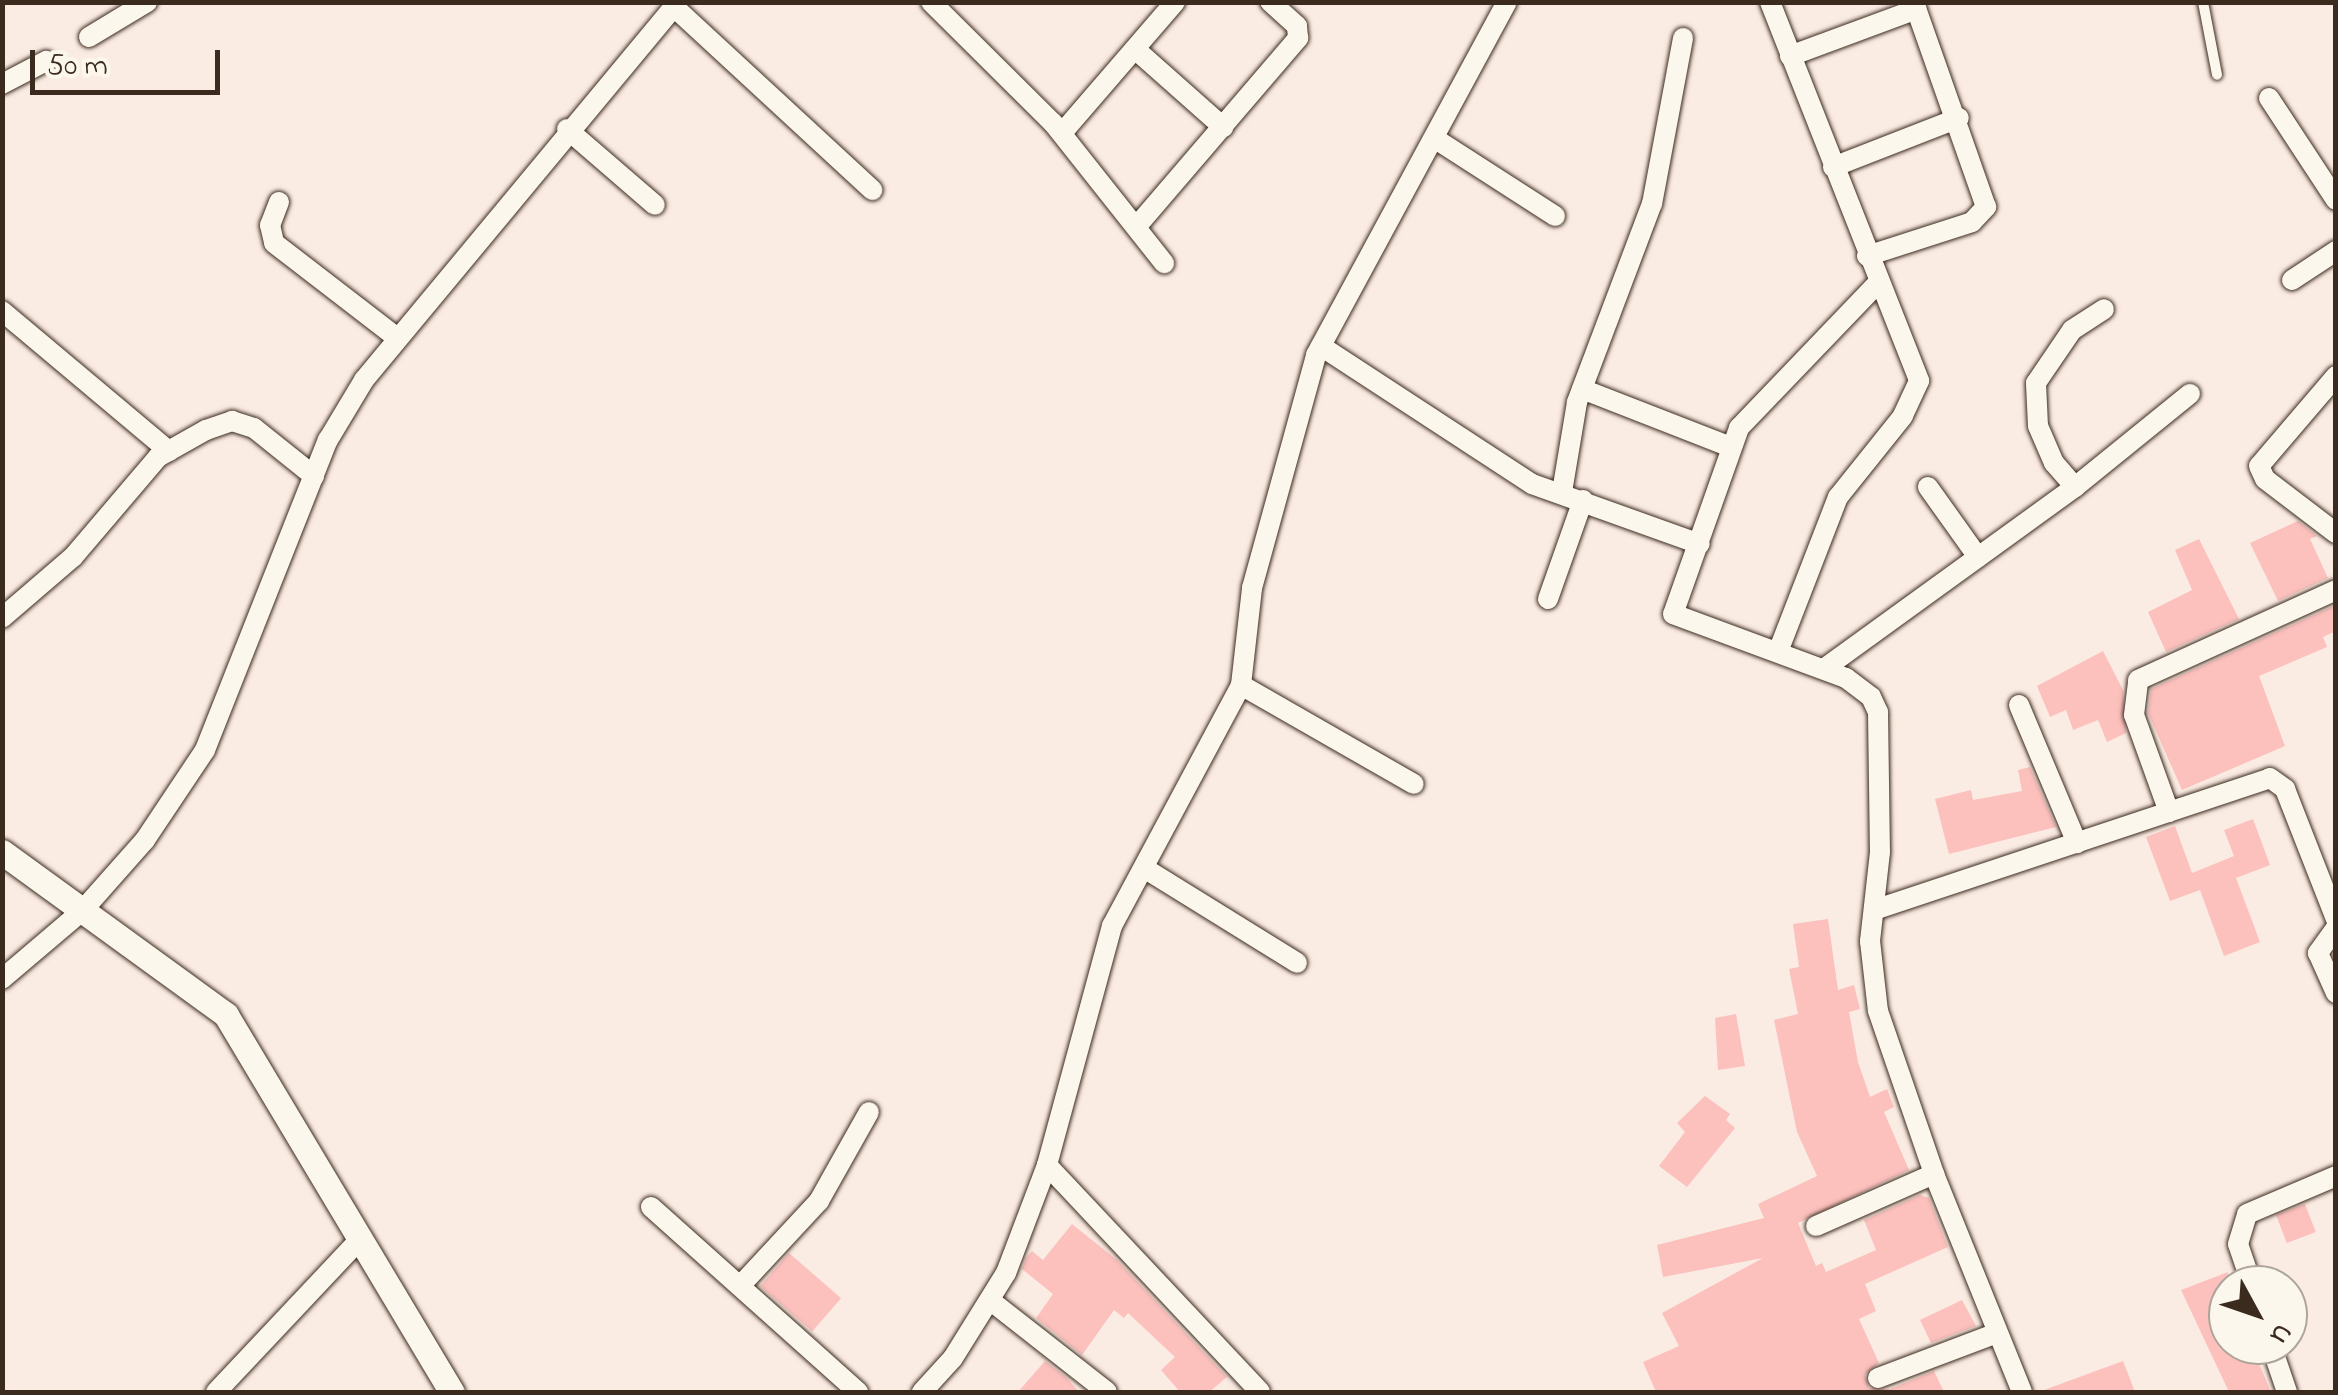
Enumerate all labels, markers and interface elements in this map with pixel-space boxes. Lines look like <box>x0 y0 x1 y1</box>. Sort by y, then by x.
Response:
scale bar <box>35 30 225 92</box>
text: 50 m <box>47 45 108 89</box>
north arrow <box>2208 1265 2308 1365</box>
text: U <box>2258 1313 2301 1353</box>

